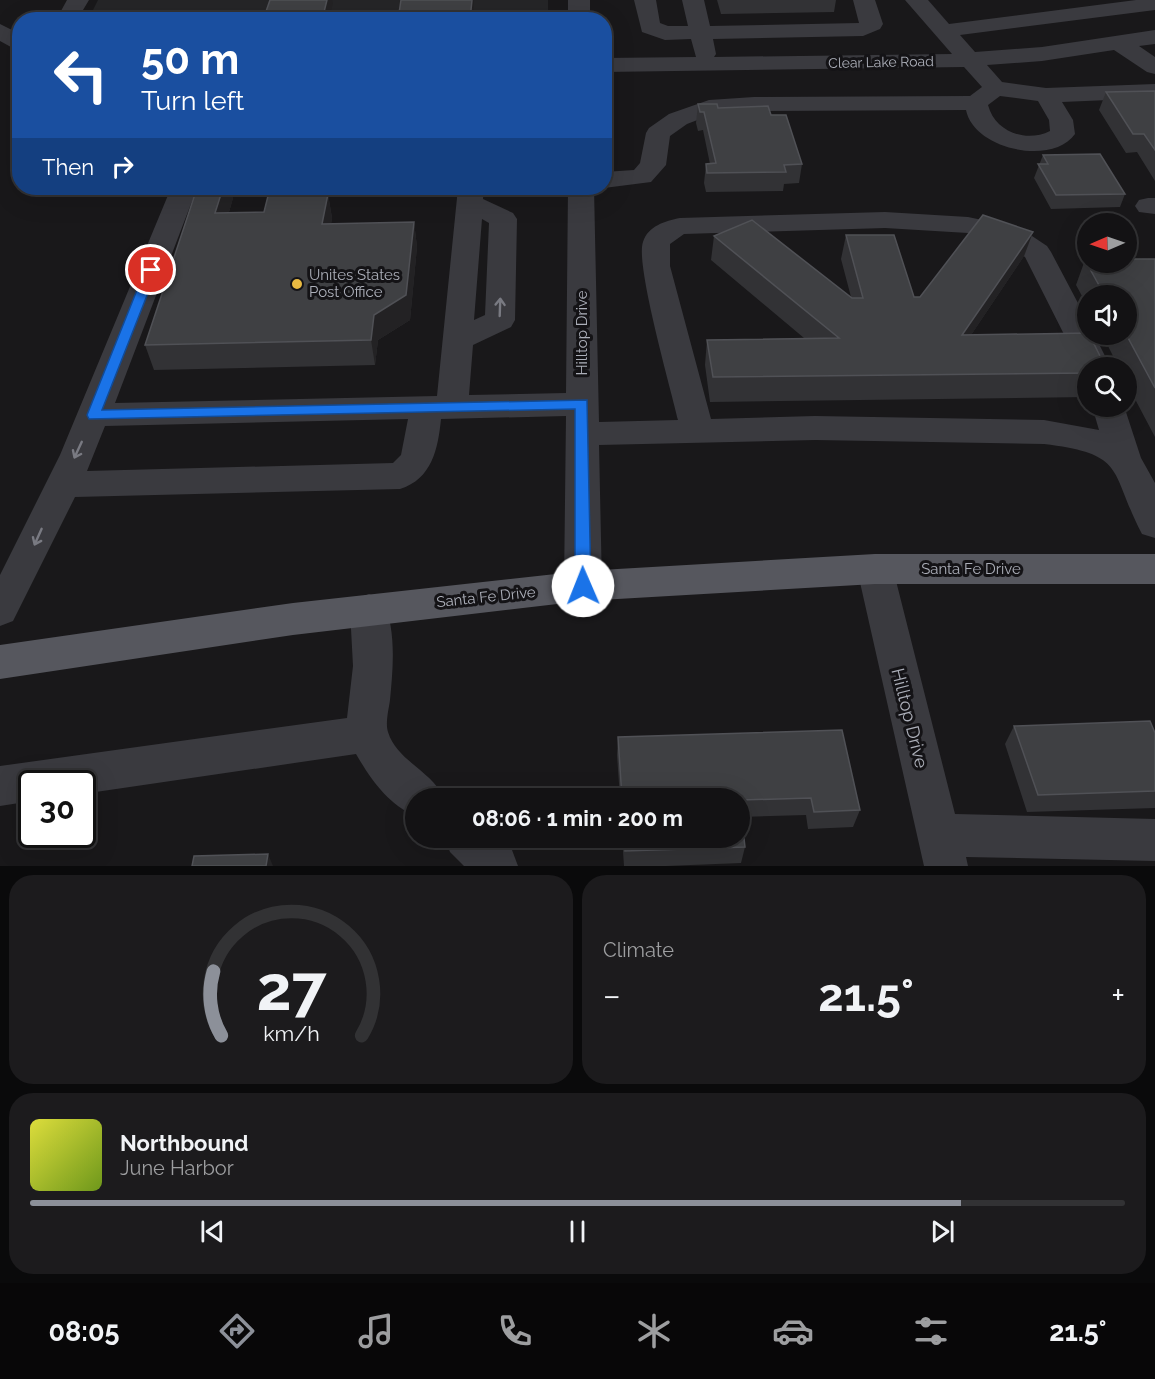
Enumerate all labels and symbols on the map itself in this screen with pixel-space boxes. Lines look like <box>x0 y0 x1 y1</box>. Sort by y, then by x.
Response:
street label: Clear Lake Road <box>828 53 934 71</box>
north arrow <box>1077 213 1137 273</box>
pin <box>125 244 176 295</box>
place label: Unites States Post Office <box>309 266 400 301</box>
marker: Unites States Post Office <box>290 277 304 291</box>
street label: Hilltop Drive <box>573 290 591 376</box>
one-way arrow <box>494 298 506 318</box>
one-way arrow <box>71 440 83 458</box>
one-way arrow <box>32 528 43 546</box>
position arrow <box>551 554 615 618</box>
street label: Santa Fe Drive <box>921 560 1021 578</box>
street label: Santa Fe Drive <box>435 583 537 611</box>
street label: Hilltop Drive <box>887 666 933 771</box>
speed limit sign: 30 <box>18 770 96 848</box>

